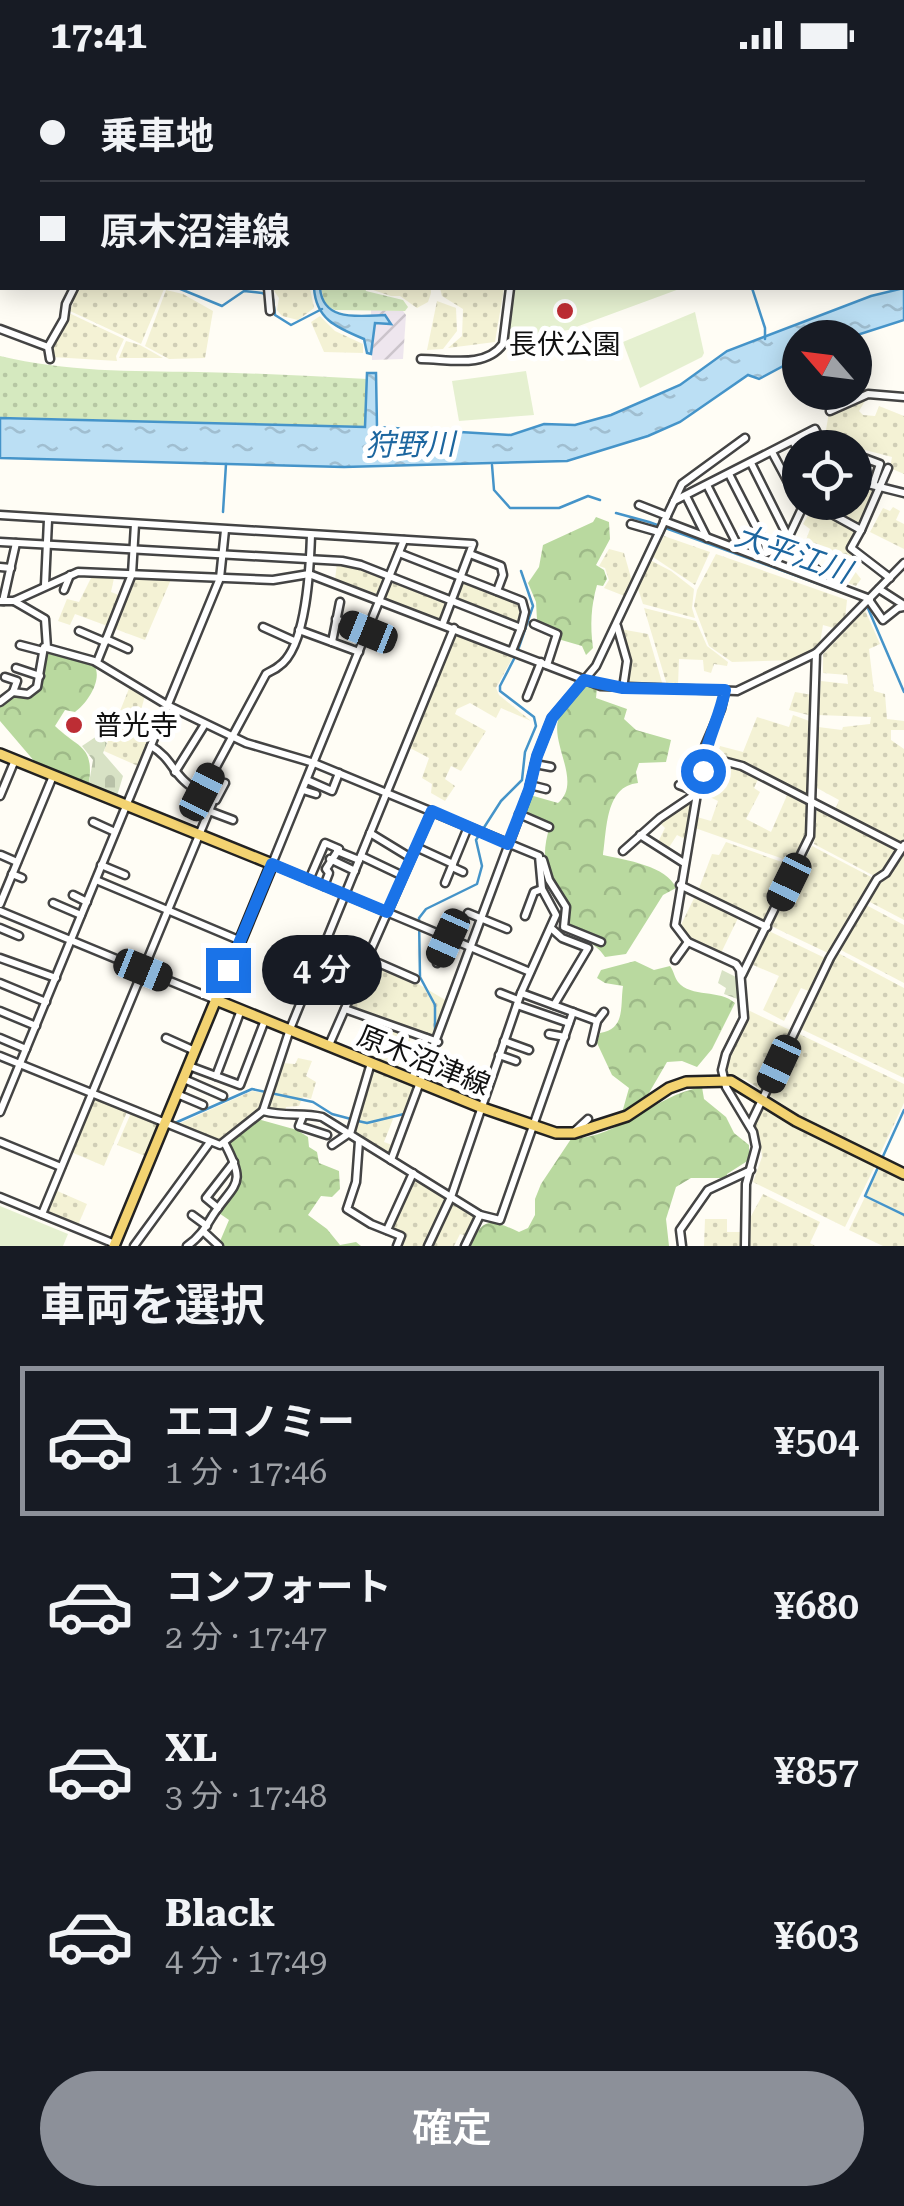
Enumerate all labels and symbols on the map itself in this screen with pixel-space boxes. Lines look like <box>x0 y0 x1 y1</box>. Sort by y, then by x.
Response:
marker: 長伏公園 <box>554 300 576 322</box>
north arrow <box>782 320 872 410</box>
place label: 長伏公園 <box>509 328 621 361</box>
water label: 狩野川 <box>365 426 458 463</box>
water label: 大平江川 <box>731 517 858 591</box>
car <box>335 607 401 657</box>
place label: 普光寺 <box>94 709 178 742</box>
marker: 普光寺 <box>63 714 85 736</box>
route start <box>681 749 726 794</box>
car <box>175 758 229 826</box>
car <box>762 848 816 916</box>
car <box>422 904 474 972</box>
callout: 4 分 <box>263 935 383 1005</box>
car <box>110 945 176 995</box>
route end <box>206 948 251 993</box>
street label: 原木沼津線 <box>353 1019 495 1102</box>
car <box>753 1030 805 1098</box>

